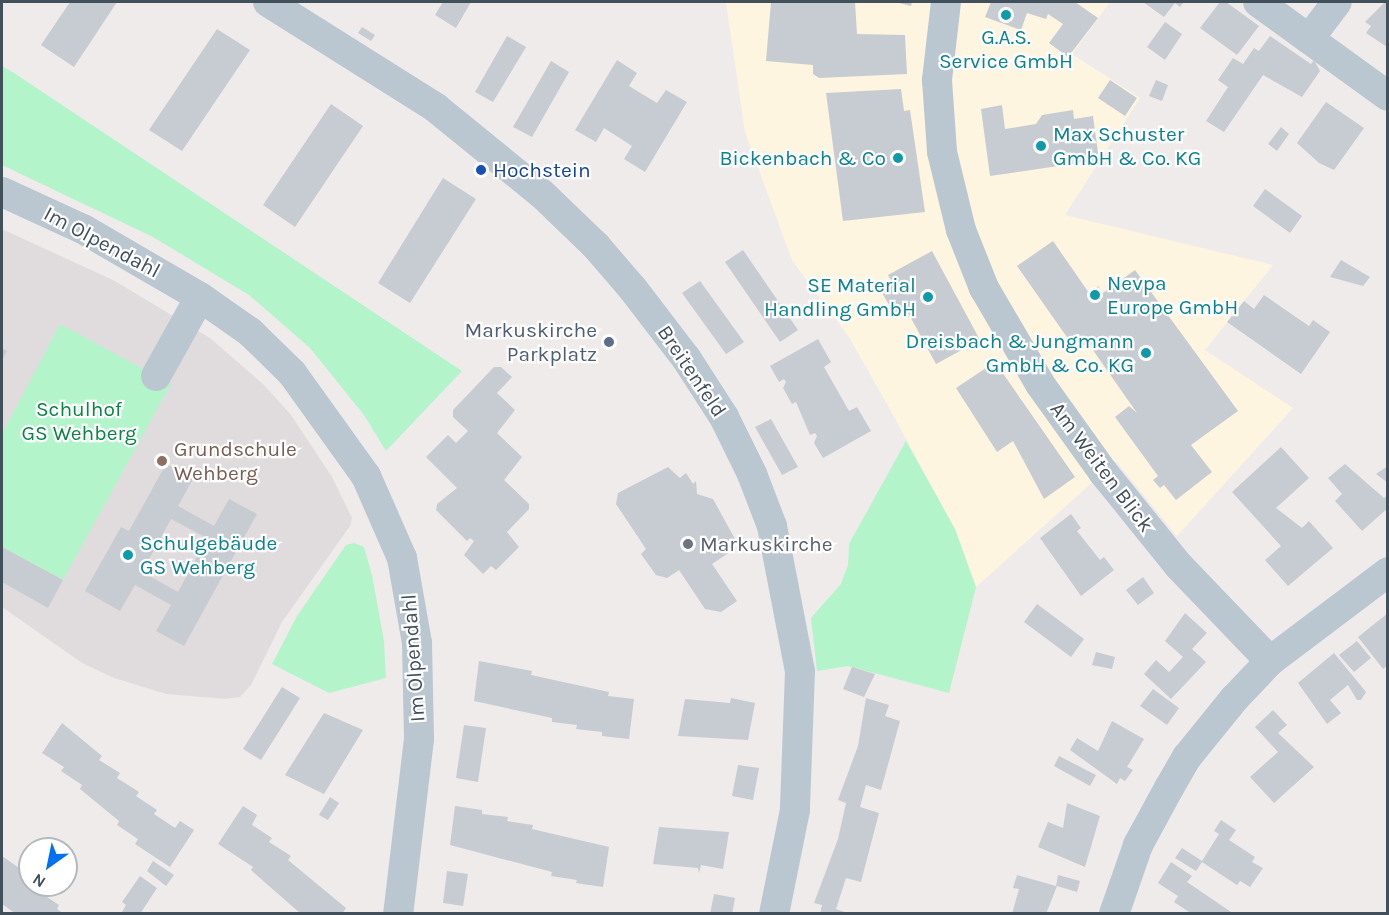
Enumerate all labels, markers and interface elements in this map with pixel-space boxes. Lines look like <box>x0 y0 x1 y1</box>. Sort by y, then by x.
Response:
marker: G.A.S. Service GmbH <box>999 8 1013 22</box>
place label: G.A.S. Service GmbH <box>939 24 1073 74</box>
place label: Max Schuster GmbH & Co. KG <box>1053 121 1201 171</box>
marker: Max Schuster GmbH & Co. KG <box>1034 139 1048 153</box>
place label: Bickenbach & Co <box>720 145 886 171</box>
marker: Bickenbach & Co <box>891 151 905 165</box>
place label: Hochstein <box>493 157 591 183</box>
marker: Hochstein <box>474 163 488 177</box>
street label: Im Olpendahl <box>39 201 165 283</box>
place label: Nevpa Europe GmbH <box>1107 270 1238 320</box>
place label: SE Material Handling GmbH <box>764 272 916 322</box>
marker: Nevpa Europe GmbH <box>1088 288 1102 302</box>
marker: SE Material Handling GmbH <box>921 290 935 304</box>
place label: Markuskirche Parkplatz <box>465 317 597 367</box>
street label: Breitenfeld <box>652 320 732 422</box>
place label: Dreisbach & Jungmann GmbH & Co. KG <box>906 328 1134 378</box>
marker: Markuskirche Parkplatz <box>602 335 616 349</box>
marker: Dreisbach & Jungmann GmbH & Co. KG <box>1139 346 1153 360</box>
park label: Schulhof GS Wehberg <box>21 396 137 446</box>
street label: Am Weiten Blick <box>1045 397 1159 537</box>
place label: Grundschule Wehberg <box>174 436 297 486</box>
marker: Grundschule Wehberg <box>155 454 169 468</box>
place label: Schulgebäude GS Wehberg <box>140 530 277 580</box>
place label: Markuskirche <box>700 531 832 557</box>
marker: Markuskirche <box>681 537 695 551</box>
marker: Schulgebäude GS Wehberg <box>121 548 135 562</box>
street label: Im Olpendahl <box>396 593 430 723</box>
north arrow <box>18 837 78 897</box>
text: N <box>29 870 49 892</box>

